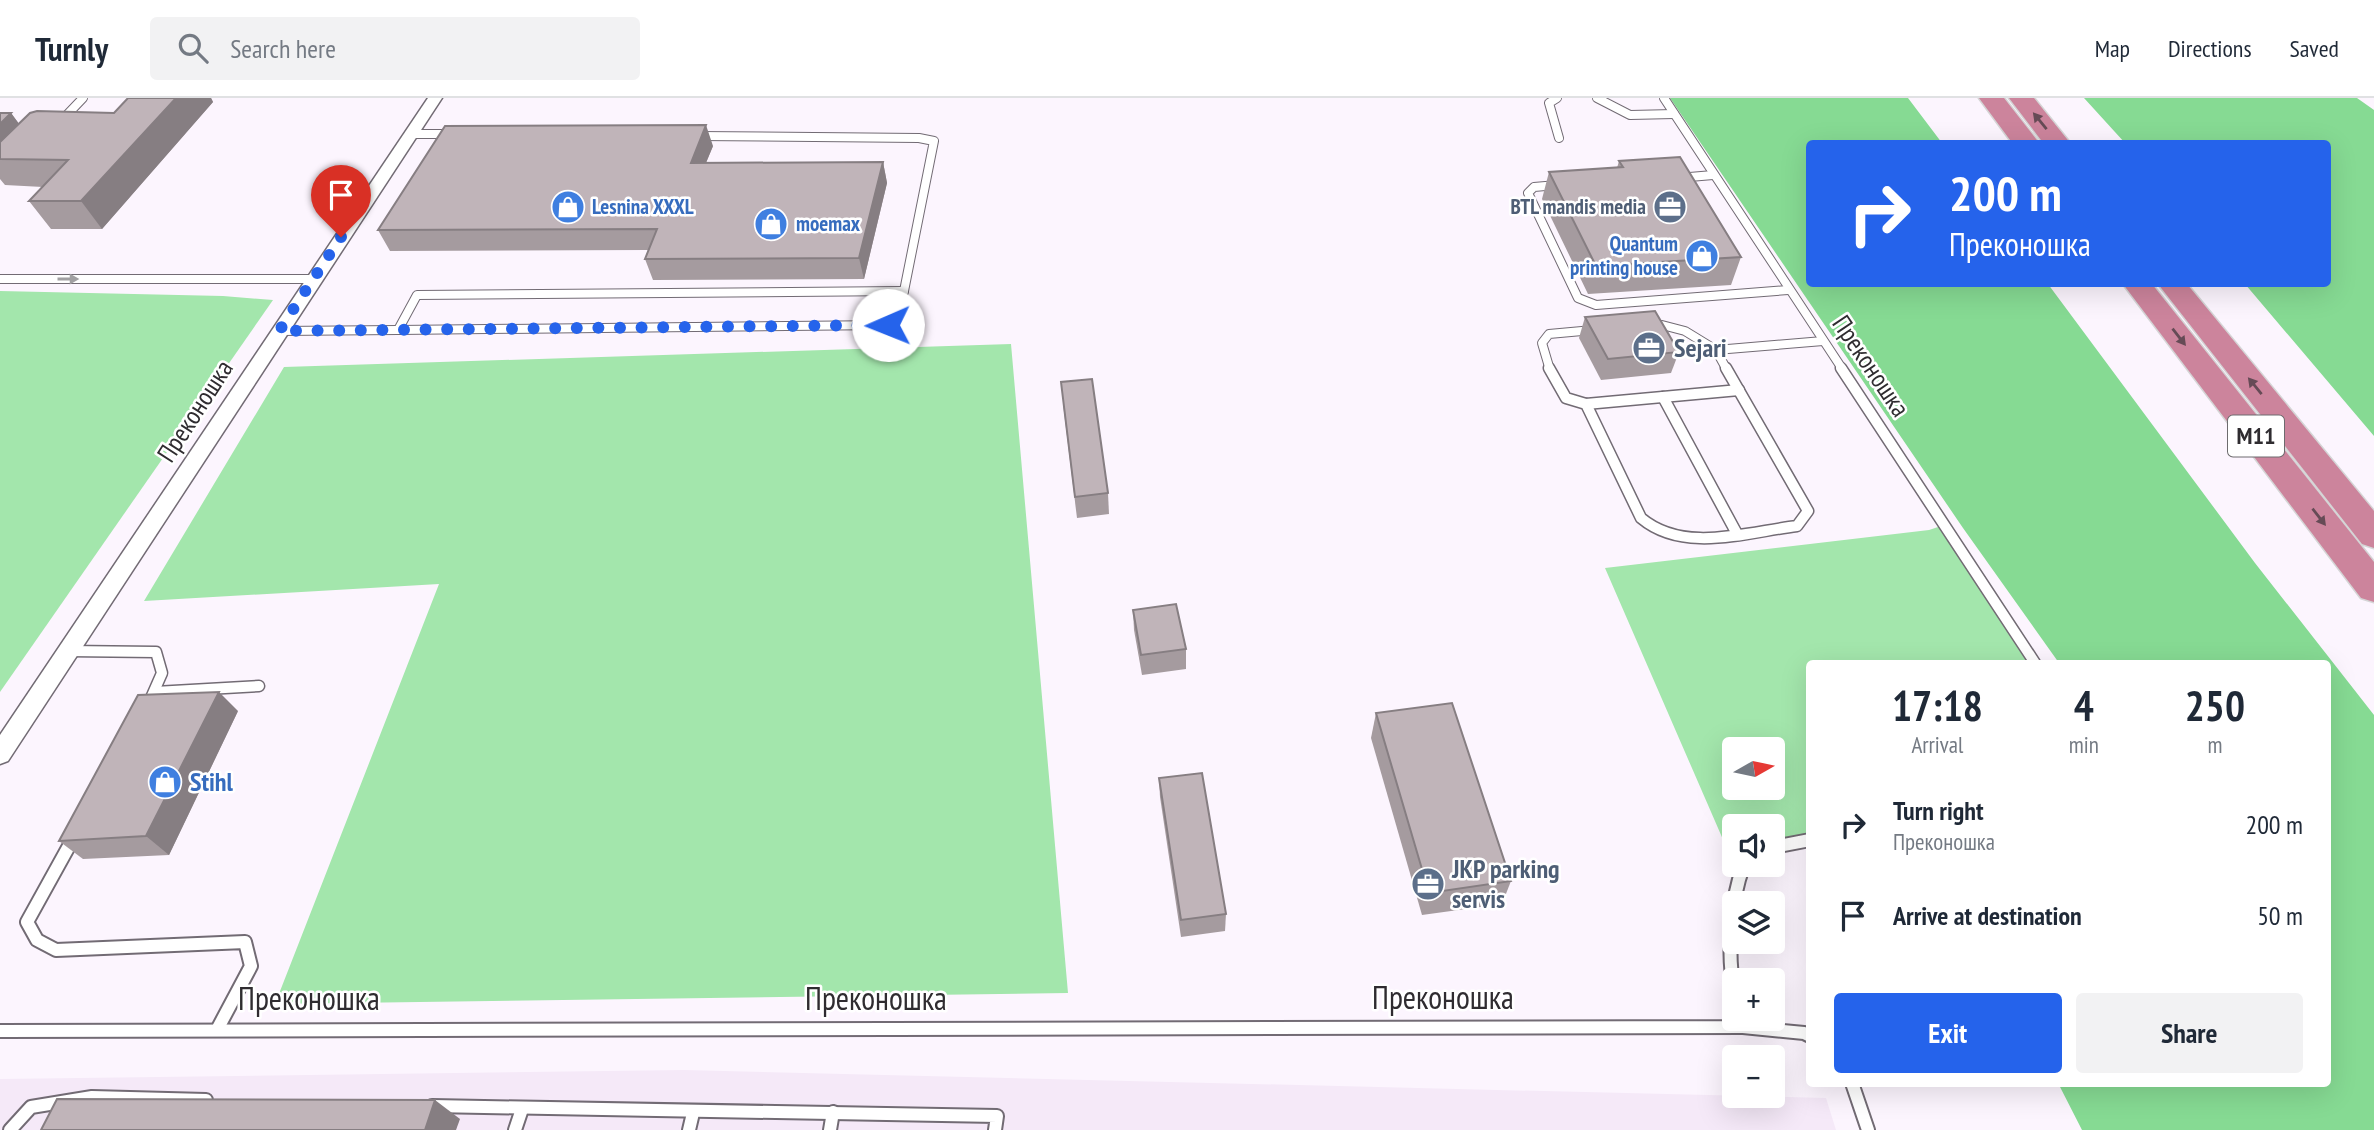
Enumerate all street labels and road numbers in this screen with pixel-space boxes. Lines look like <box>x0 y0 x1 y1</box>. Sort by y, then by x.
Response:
street label: Преконошка <box>1826 309 1917 423</box>
street label: Преконошка <box>149 353 240 468</box>
road number: M11 <box>2228 416 2284 456</box>
street label: Преконошка <box>1372 976 1514 1018</box>
street label: Преконошка <box>238 977 380 1019</box>
street label: Преконошка <box>805 977 947 1019</box>

